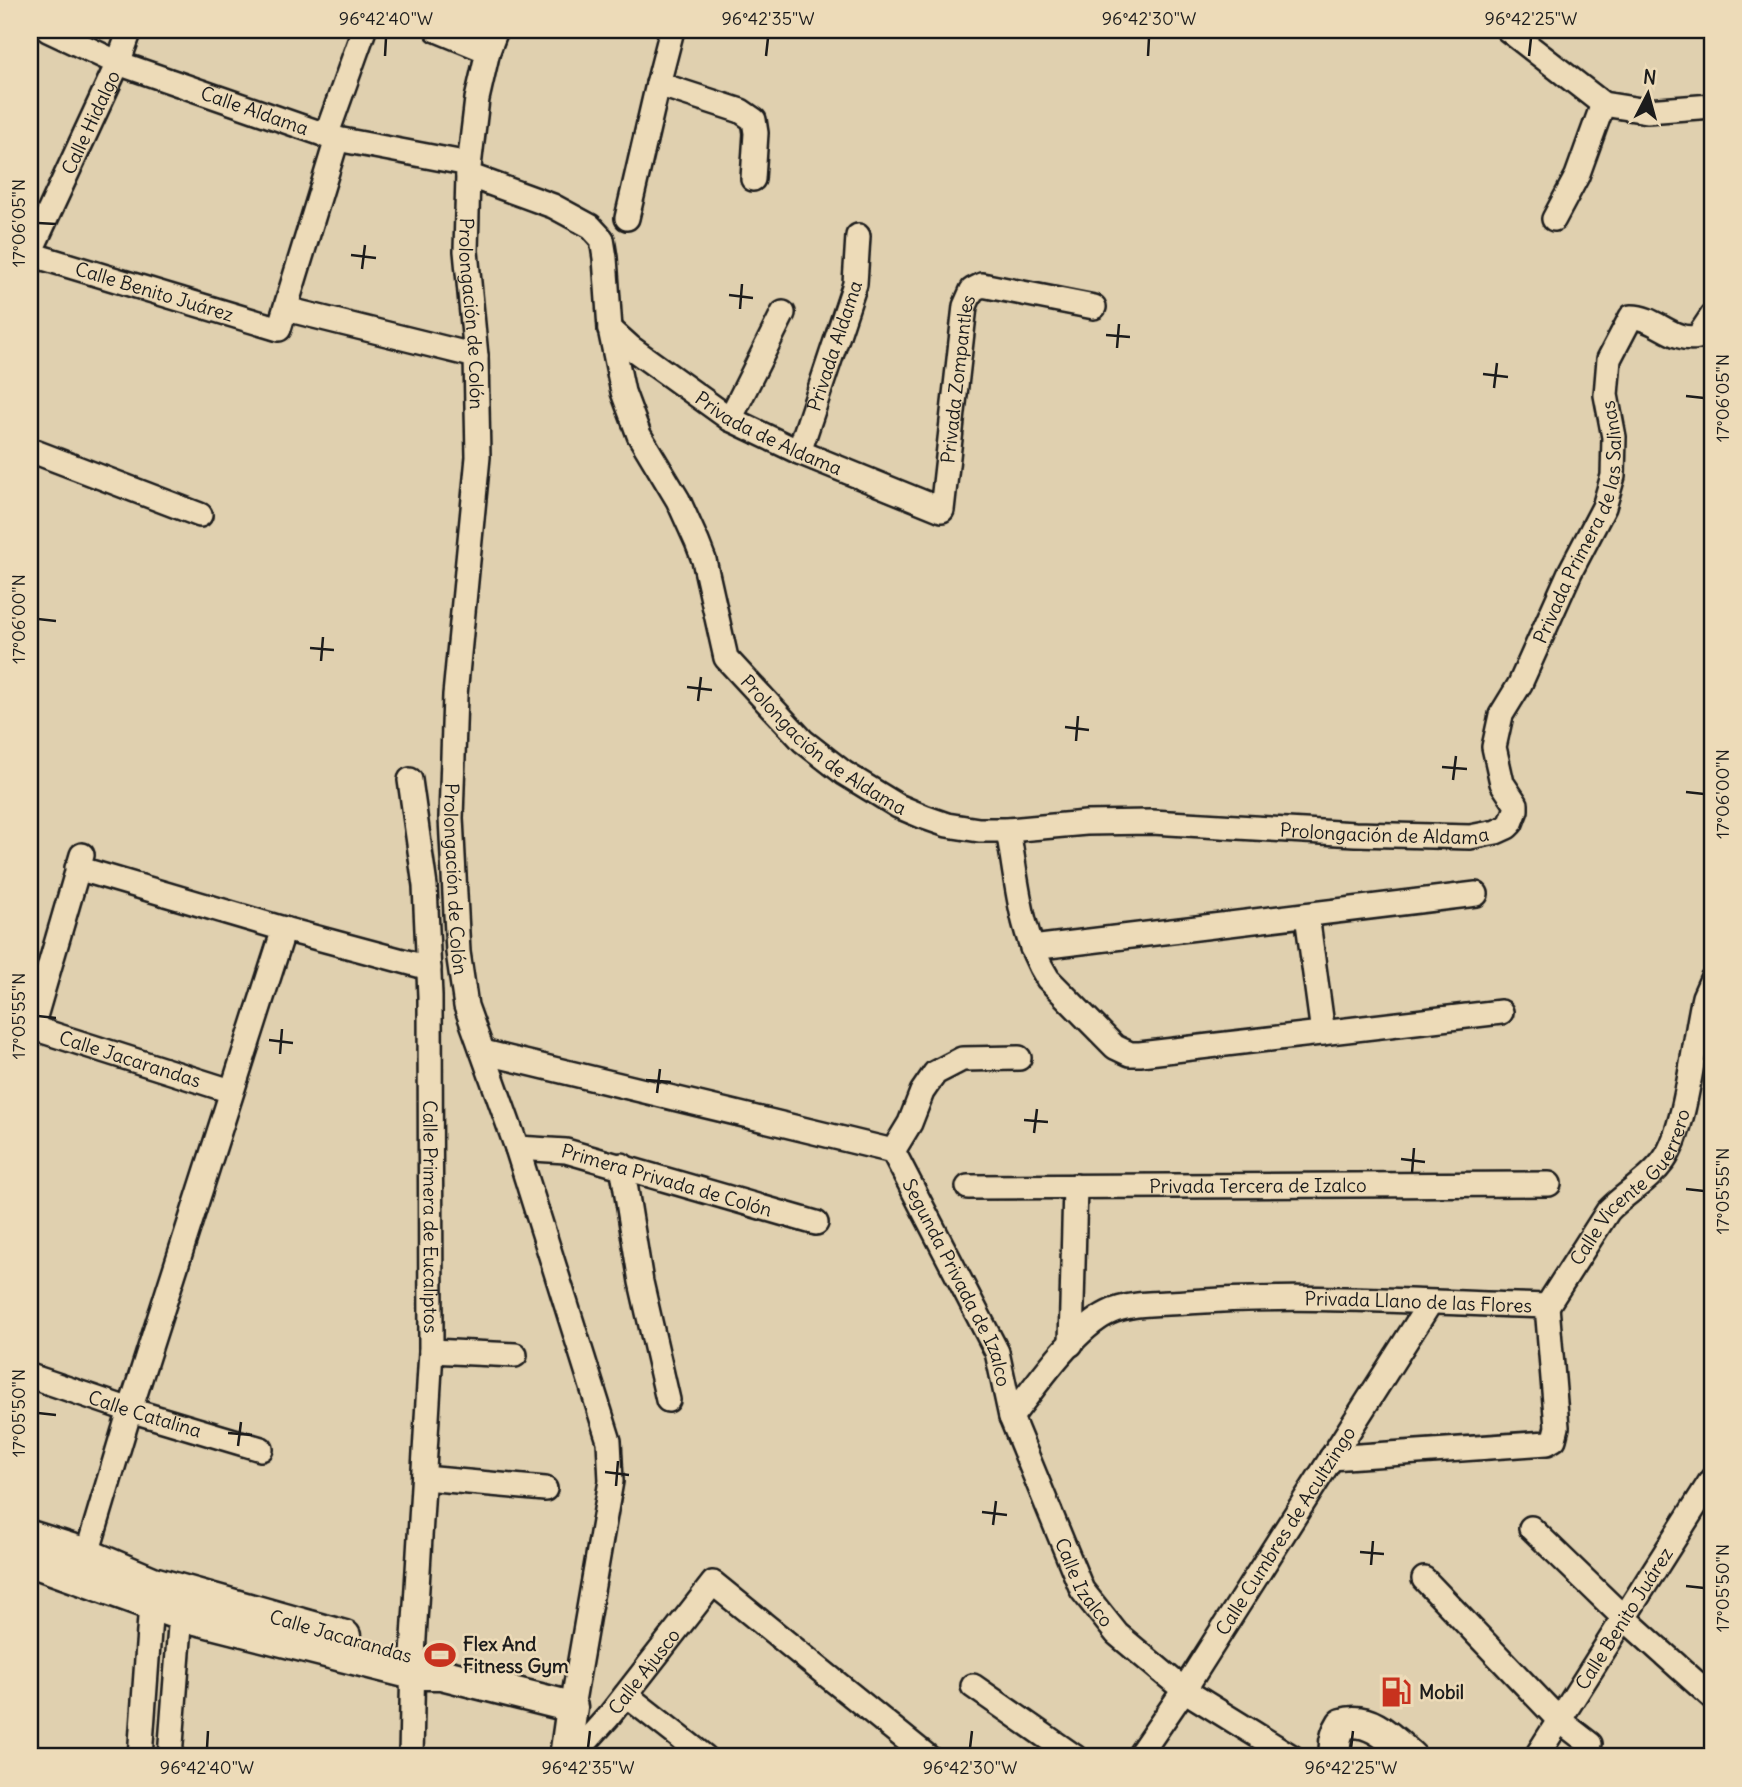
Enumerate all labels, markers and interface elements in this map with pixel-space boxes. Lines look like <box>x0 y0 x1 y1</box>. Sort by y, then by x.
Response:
text: 96°42'40"W <box>339 7 433 30</box>
text: 96°42'35"W <box>721 7 815 30</box>
text: 96°42'30"W <box>1102 7 1196 30</box>
text: 96°42'25"W <box>1485 7 1577 30</box>
north arrow <box>1612 60 1682 130</box>
text: N <box>1642 64 1658 90</box>
street label: Calle Hidalgo <box>56 66 125 178</box>
street label: Calle Aldama <box>198 81 312 140</box>
text: 17°06'05"N <box>7 179 30 267</box>
street label: Prolongación de Colón <box>454 217 489 410</box>
street label: Calle Benito Juárez <box>72 256 237 327</box>
street label: Privada Aldama <box>802 277 867 414</box>
street label: Privada Zompantles <box>935 291 981 464</box>
text: 17°06'05"N <box>1711 354 1734 442</box>
street label: Privada de Aldama <box>690 386 846 480</box>
street label: Privada Primera de las Salinas <box>1528 399 1626 647</box>
text: 17°06'00"N <box>7 574 30 664</box>
street label: Prolongación de Aldama <box>736 670 910 820</box>
text: 17°06'00"N <box>1711 749 1734 839</box>
street label: Prolongación de Colón <box>439 783 473 976</box>
street label: Prolongación de Aldama <box>1279 818 1491 849</box>
text: 17°05'55"N <box>7 973 30 1059</box>
street label: Calle Jacarandas <box>56 1025 204 1093</box>
street label: Calle Primera de Eucaliptos <box>418 1100 443 1333</box>
street label: Calle Vicente Guerrero <box>1564 1107 1695 1270</box>
street label: Primera Privada de Colón <box>559 1138 775 1222</box>
text: 17°05'55"N <box>1711 1148 1734 1234</box>
street label: Privada Tercera de Izalco <box>1149 1173 1367 1198</box>
street label: Segunda Privada de Izalco <box>897 1175 1016 1389</box>
street label: Privada Llano de las Flores <box>1304 1286 1532 1318</box>
text: 17°05'50"N <box>7 1369 30 1457</box>
street label: Calle Catalina <box>85 1385 205 1443</box>
street label: Calle Cumbres de Acultzingo <box>1210 1422 1361 1640</box>
street label: Calle Izalco <box>1050 1534 1119 1632</box>
street label: Calle Benito Juárez <box>1570 1543 1678 1694</box>
text: 17°05'50"N <box>1711 1544 1734 1632</box>
street label: Calle Jacarandas <box>267 1604 415 1668</box>
street label: Calle Ajusco <box>603 1623 685 1719</box>
place label: Flex And Fitness Gym <box>463 1632 569 1678</box>
sports icon: Flex And Fitness Gym <box>423 1638 457 1672</box>
fuel station icon: Mobil <box>1379 1675 1413 1709</box>
place label: Mobil <box>1419 1680 1464 1704</box>
text: 96°42'40"W <box>160 1756 254 1779</box>
text: 96°42'35"W <box>541 1756 635 1779</box>
text: 96°42'30"W <box>923 1756 1017 1779</box>
text: 96°42'25"W <box>1305 1756 1397 1779</box>

